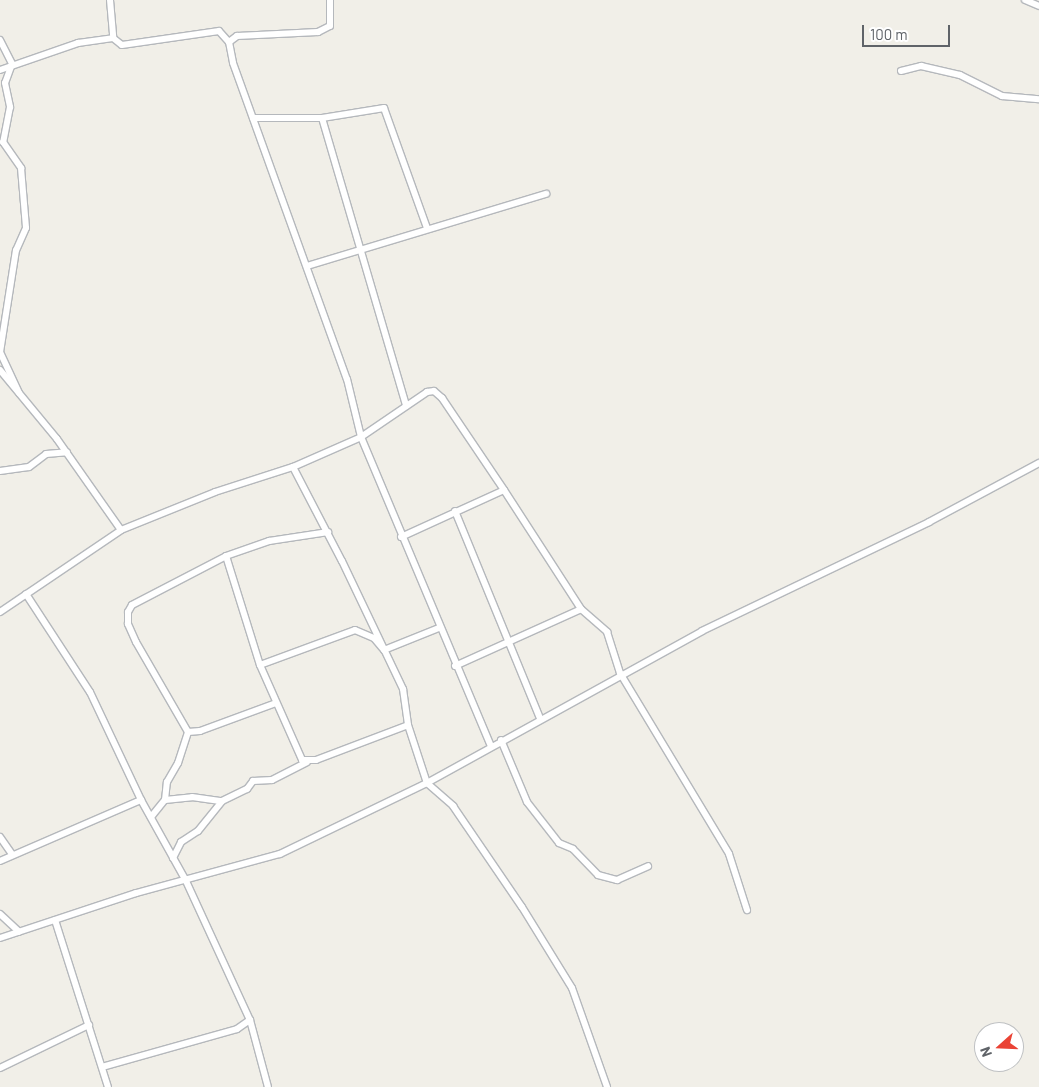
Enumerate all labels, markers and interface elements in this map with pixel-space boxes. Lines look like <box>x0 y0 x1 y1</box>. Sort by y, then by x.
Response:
scale bar <box>864 15 952 47</box>
text: 100 m <box>870 25 908 43</box>
north arrow <box>974 1022 1024 1072</box>
text: N <box>976 1045 995 1059</box>

